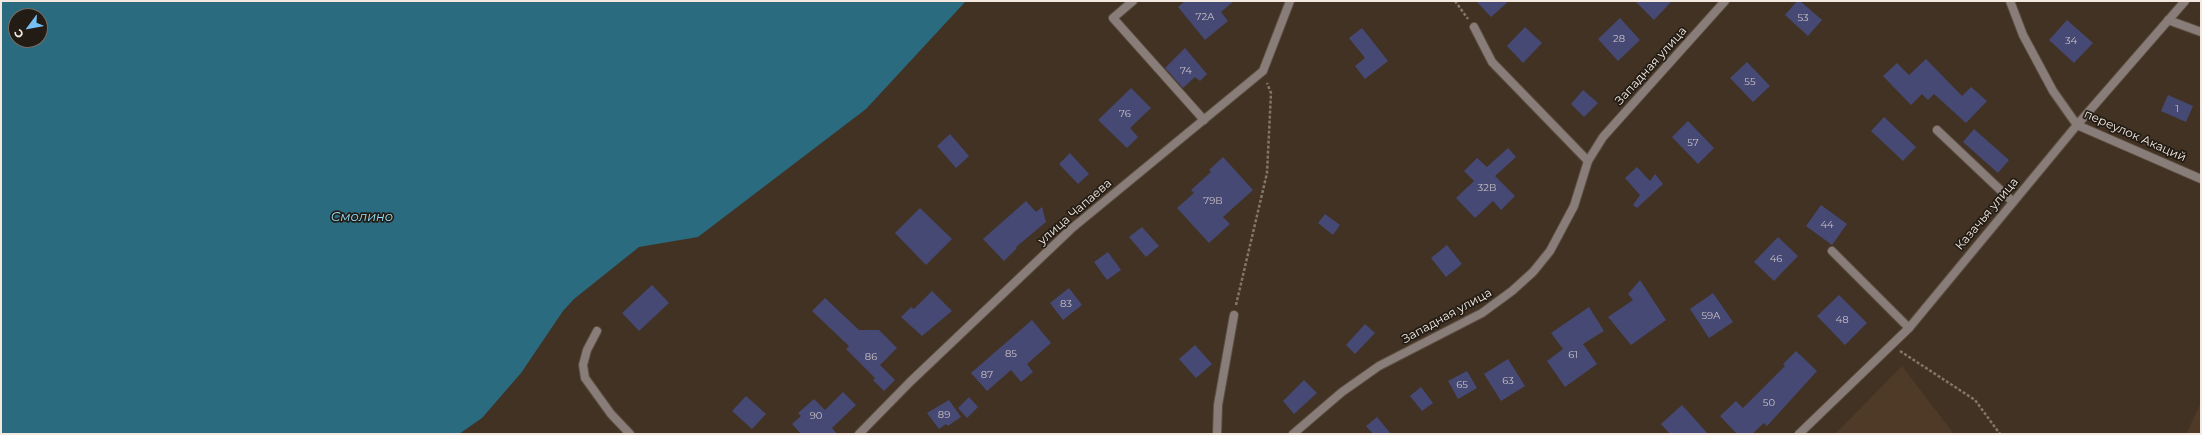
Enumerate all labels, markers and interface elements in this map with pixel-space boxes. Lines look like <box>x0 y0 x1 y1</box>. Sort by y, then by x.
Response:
north arrow <box>8 8 48 48</box>
house number: 72А <box>1195 11 1215 23</box>
house number: 53 <box>1797 12 1809 24</box>
street label: Западная улица <box>1612 24 1690 108</box>
text: С <box>11 27 27 41</box>
house number: 28 <box>1613 33 1625 45</box>
house number: 34 <box>2065 35 2077 47</box>
house number: 74 <box>1180 65 1192 77</box>
house number: 55 <box>1744 76 1756 88</box>
house number: 1 <box>2175 103 2179 115</box>
street label: переулок Акаций <box>2082 107 2188 165</box>
house number: 76 <box>1119 108 1131 120</box>
house number: 57 <box>1687 137 1699 149</box>
street label: Казачья улица <box>1953 175 2021 253</box>
street label: улица Чапаева <box>1035 176 1115 248</box>
house number: 32В <box>1478 182 1496 194</box>
house number: 79В <box>1203 195 1223 207</box>
water label: Смолино <box>331 209 393 225</box>
house number: 44 <box>1820 219 1834 231</box>
house number: 46 <box>1770 253 1782 265</box>
street label: Западная улица <box>1400 285 1494 347</box>
house number: 83 <box>1060 298 1072 310</box>
house number: 59А <box>1701 310 1721 322</box>
house number: 48 <box>1835 314 1849 326</box>
house number: 85 <box>1005 348 1017 360</box>
house number: 61 <box>1568 349 1578 361</box>
house number: 86 <box>865 351 877 363</box>
house number: 87 <box>981 369 993 381</box>
house number: 63 <box>1502 375 1514 387</box>
house number: 65 <box>1456 379 1468 391</box>
house number: 50 <box>1763 397 1775 409</box>
house number: 89 <box>938 409 950 421</box>
house number: 90 <box>810 410 822 422</box>

